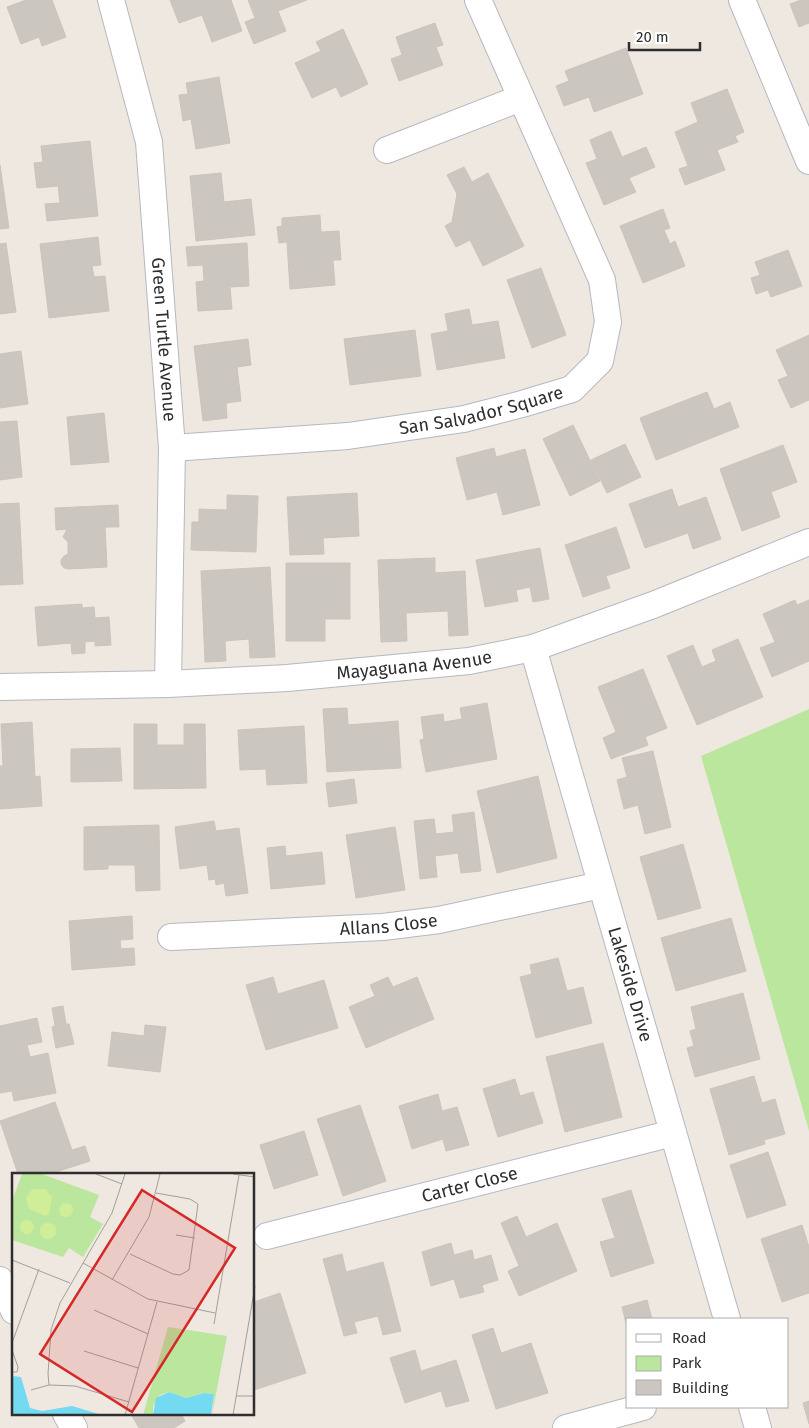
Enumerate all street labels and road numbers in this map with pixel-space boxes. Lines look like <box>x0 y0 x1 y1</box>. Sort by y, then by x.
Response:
street label: Green Turtle Avenue <box>147 257 181 422</box>
street label: San Salvador Square <box>397 381 566 439</box>
street label: Mayaguana Avenue <box>336 646 494 684</box>
street label: Allans Close <box>339 909 439 940</box>
street label: Lakeside Drive <box>603 924 657 1044</box>
street label: Carter Close <box>419 1162 520 1207</box>

